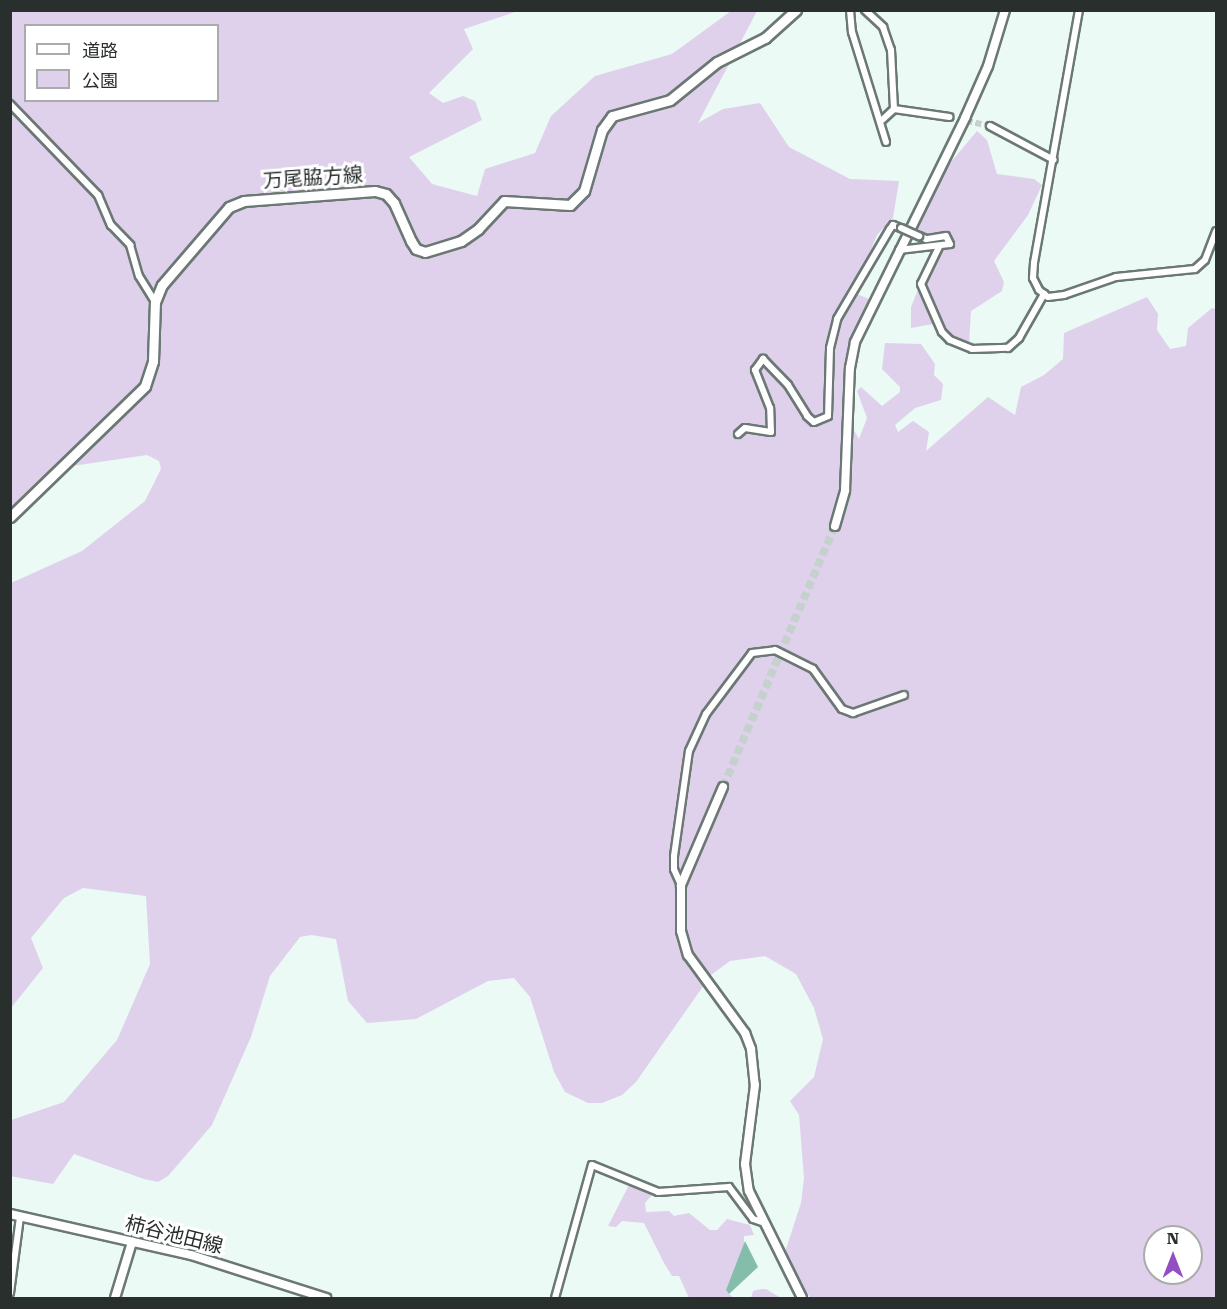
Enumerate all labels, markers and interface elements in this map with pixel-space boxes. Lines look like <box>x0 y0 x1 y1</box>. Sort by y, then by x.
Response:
legend <box>24 24 219 102</box>
text: 道路 <box>82 40 118 61</box>
text: 公園 <box>82 70 118 91</box>
street label: 万尾脇方線 <box>262 163 364 193</box>
street label: 柿谷池田線 <box>123 1211 225 1259</box>
north arrow <box>1143 1225 1203 1285</box>
text: N <box>1167 1229 1179 1248</box>

